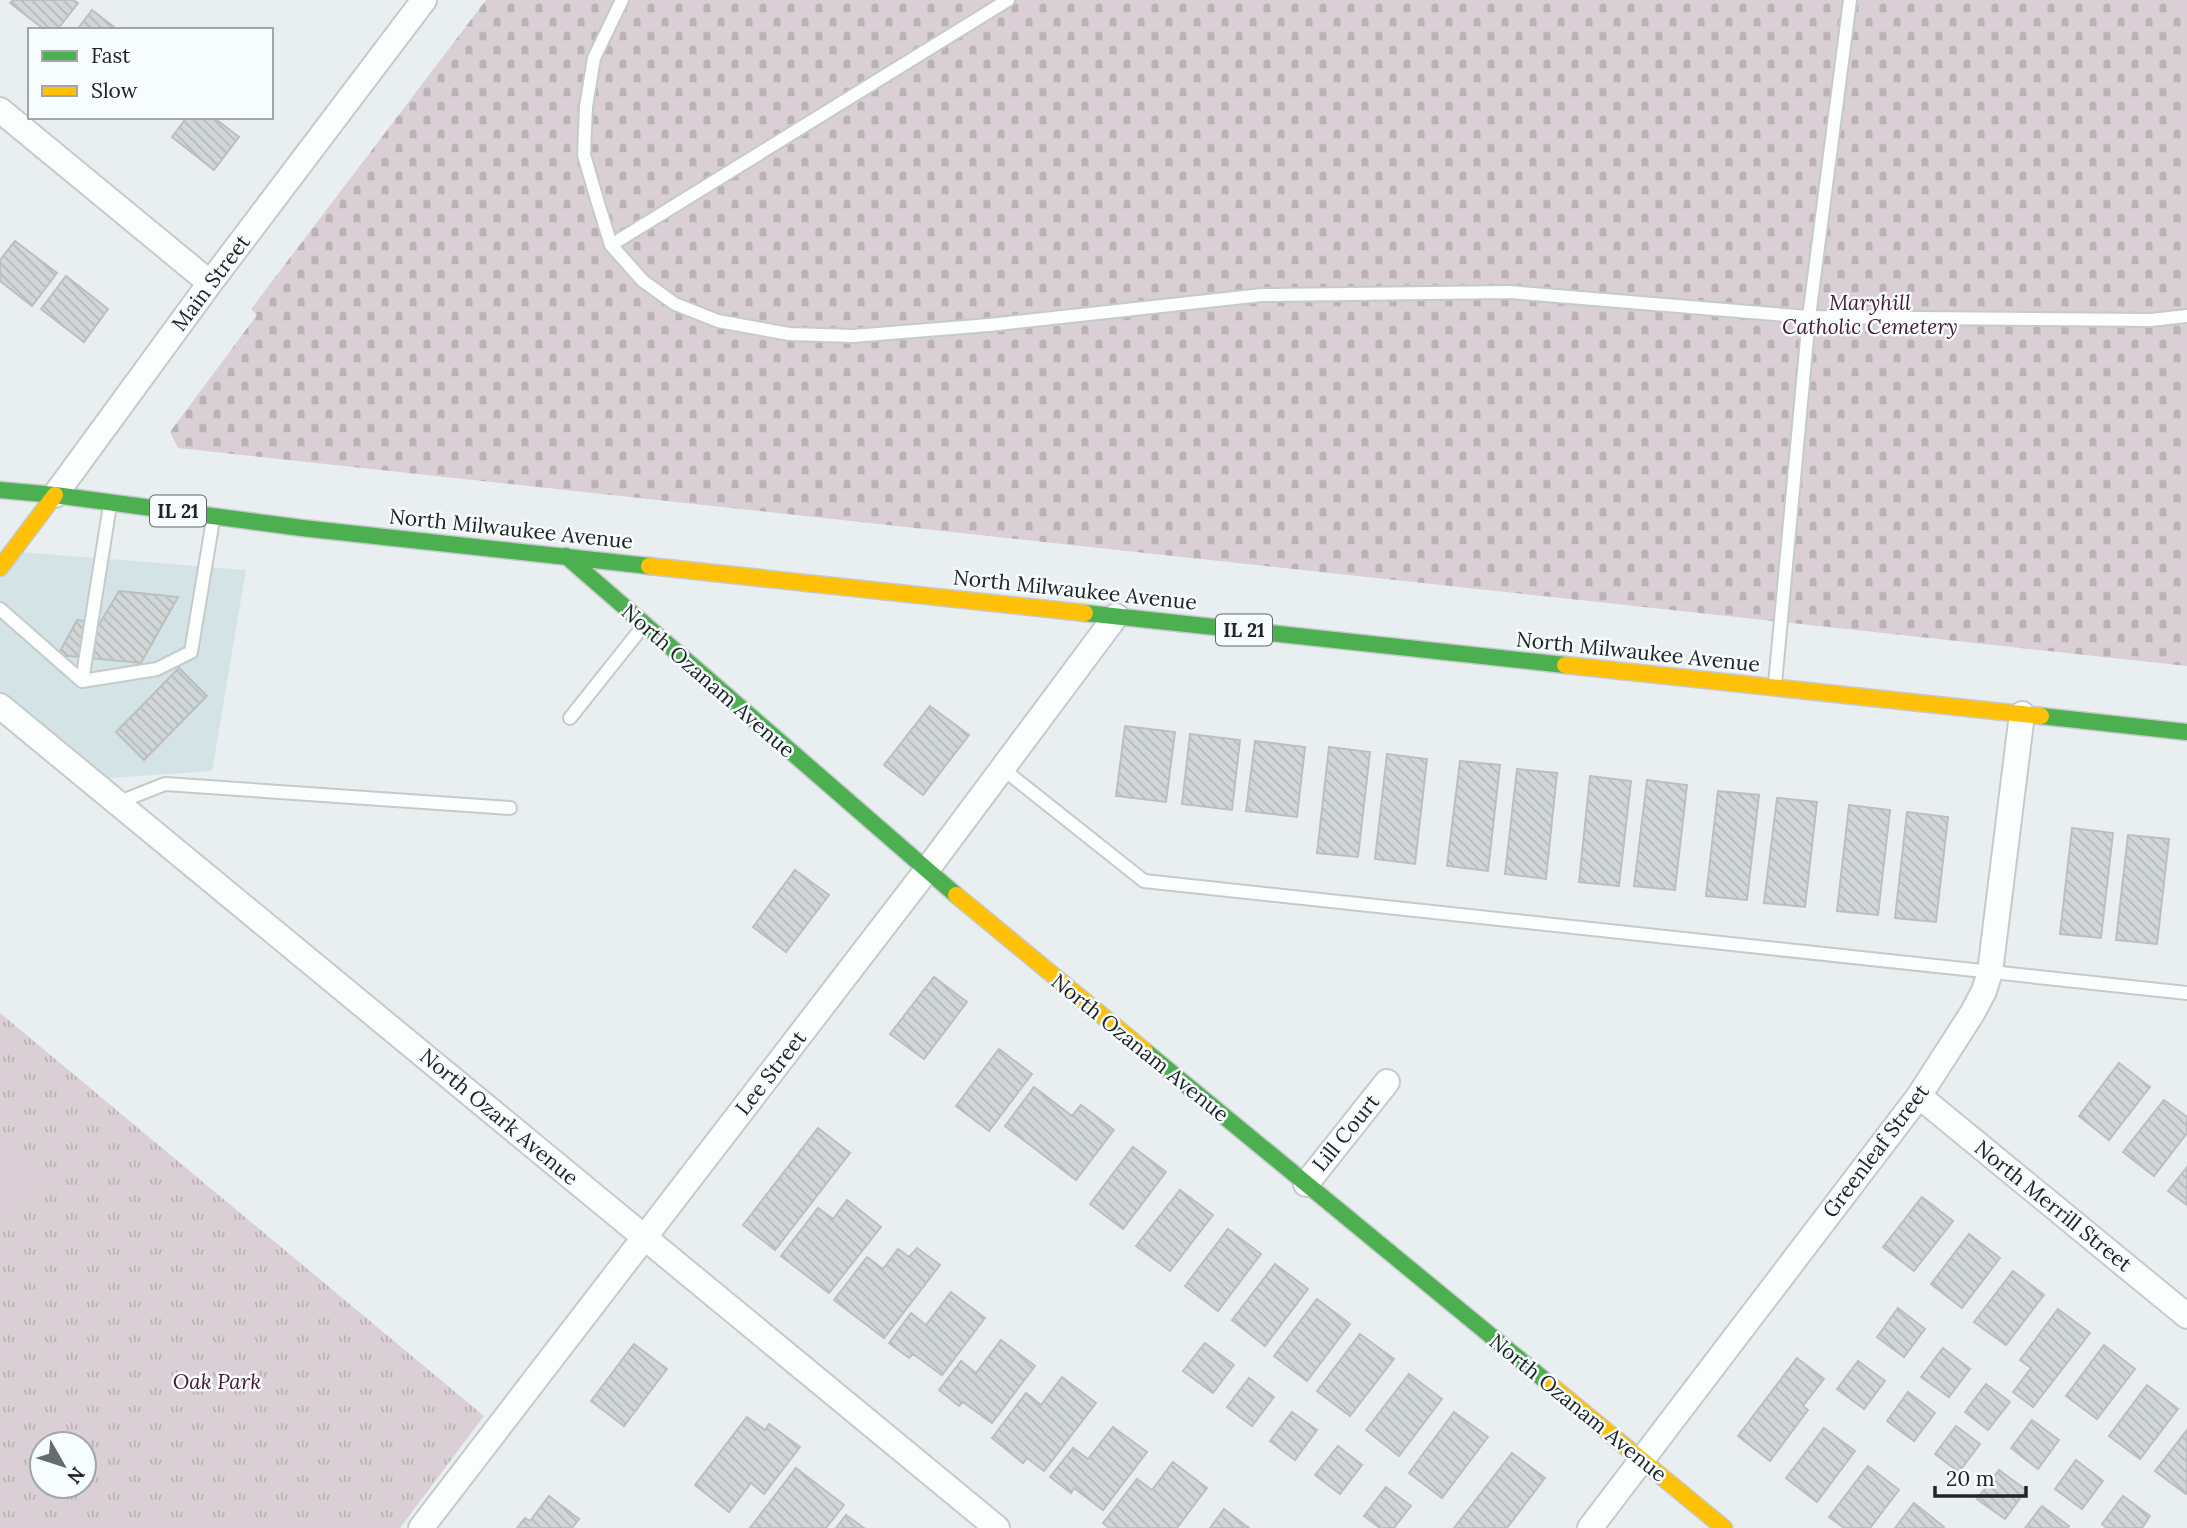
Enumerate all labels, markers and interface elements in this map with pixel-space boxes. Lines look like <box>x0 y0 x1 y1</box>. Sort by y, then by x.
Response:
legend <box>28 28 273 119</box>
text: Fast <box>91 42 131 69</box>
text: Slow <box>91 77 138 104</box>
street label: Main Street <box>166 228 256 336</box>
park label: Maryhill Catholic Cemetery <box>1782 289 1958 340</box>
road number: IL 21 <box>150 496 206 526</box>
street label: North Milwaukee Avenue <box>388 502 634 555</box>
street label: North Milwaukee Avenue <box>952 563 1198 616</box>
street label: North Ozanam Avenue <box>616 598 801 763</box>
road number: IL 21 <box>1216 614 1272 646</box>
street label: North Milwaukee Avenue <box>1515 625 1761 678</box>
street label: North Ozanam Avenue <box>1046 968 1235 1128</box>
street label: Lee Street <box>729 1024 813 1120</box>
street label: North Ozark Avenue <box>414 1042 584 1191</box>
street label: Greenleaf Street <box>1817 1078 1935 1223</box>
street label: Lill Court <box>1306 1088 1386 1177</box>
street label: North Merrill Street <box>1969 1134 2138 1278</box>
street label: North Ozanam Avenue <box>1484 1328 1673 1488</box>
park label: Oak Park <box>173 1368 261 1395</box>
north arrow <box>28 1430 98 1500</box>
scale bar <box>1935 1454 2026 1498</box>
text: N <box>62 1462 90 1489</box>
text: 20 m <box>1946 1465 1995 1492</box>

